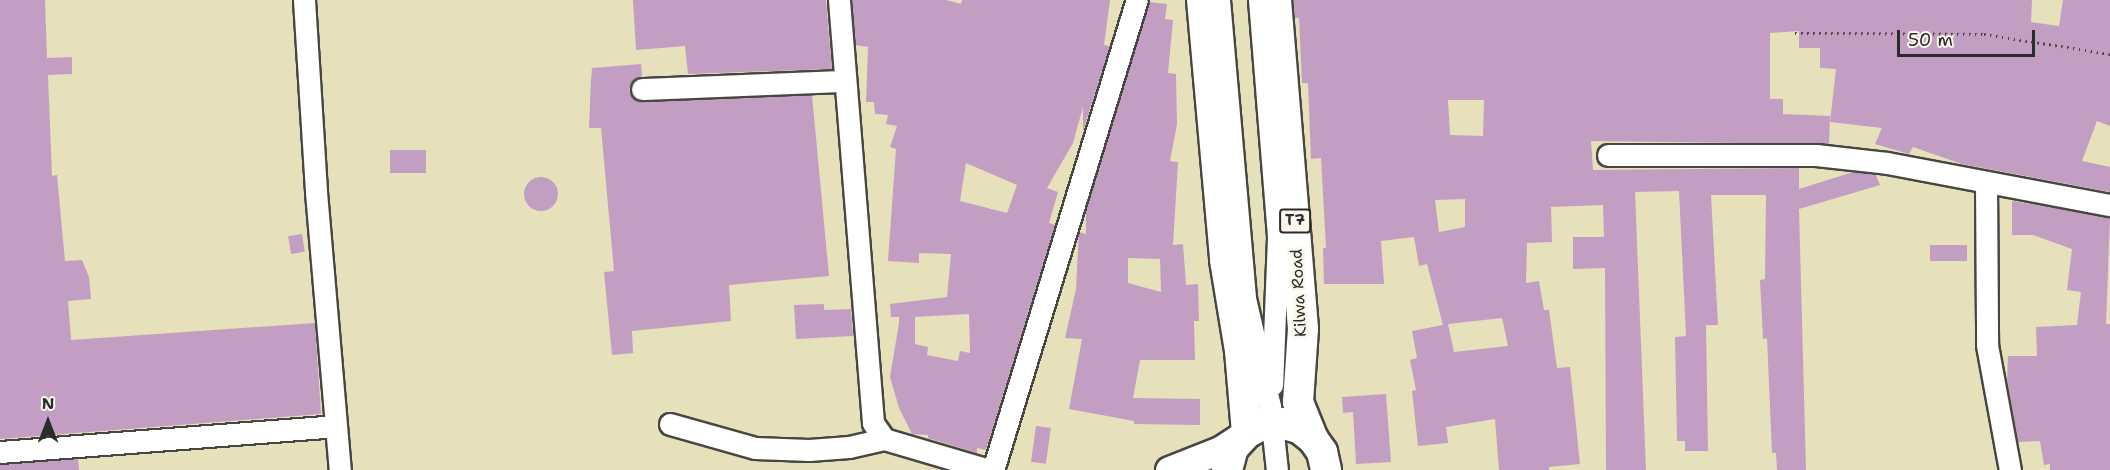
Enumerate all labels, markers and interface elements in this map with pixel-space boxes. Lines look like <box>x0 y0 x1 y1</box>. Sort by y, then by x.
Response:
scale bar <box>1900 18 2038 56</box>
text: 50 m <box>1908 28 1953 52</box>
road number: T7 <box>1278 209 1312 233</box>
street label: Kilwa Road <box>1287 248 1311 338</box>
north arrow <box>18 392 78 452</box>
text: N <box>42 393 54 414</box>

